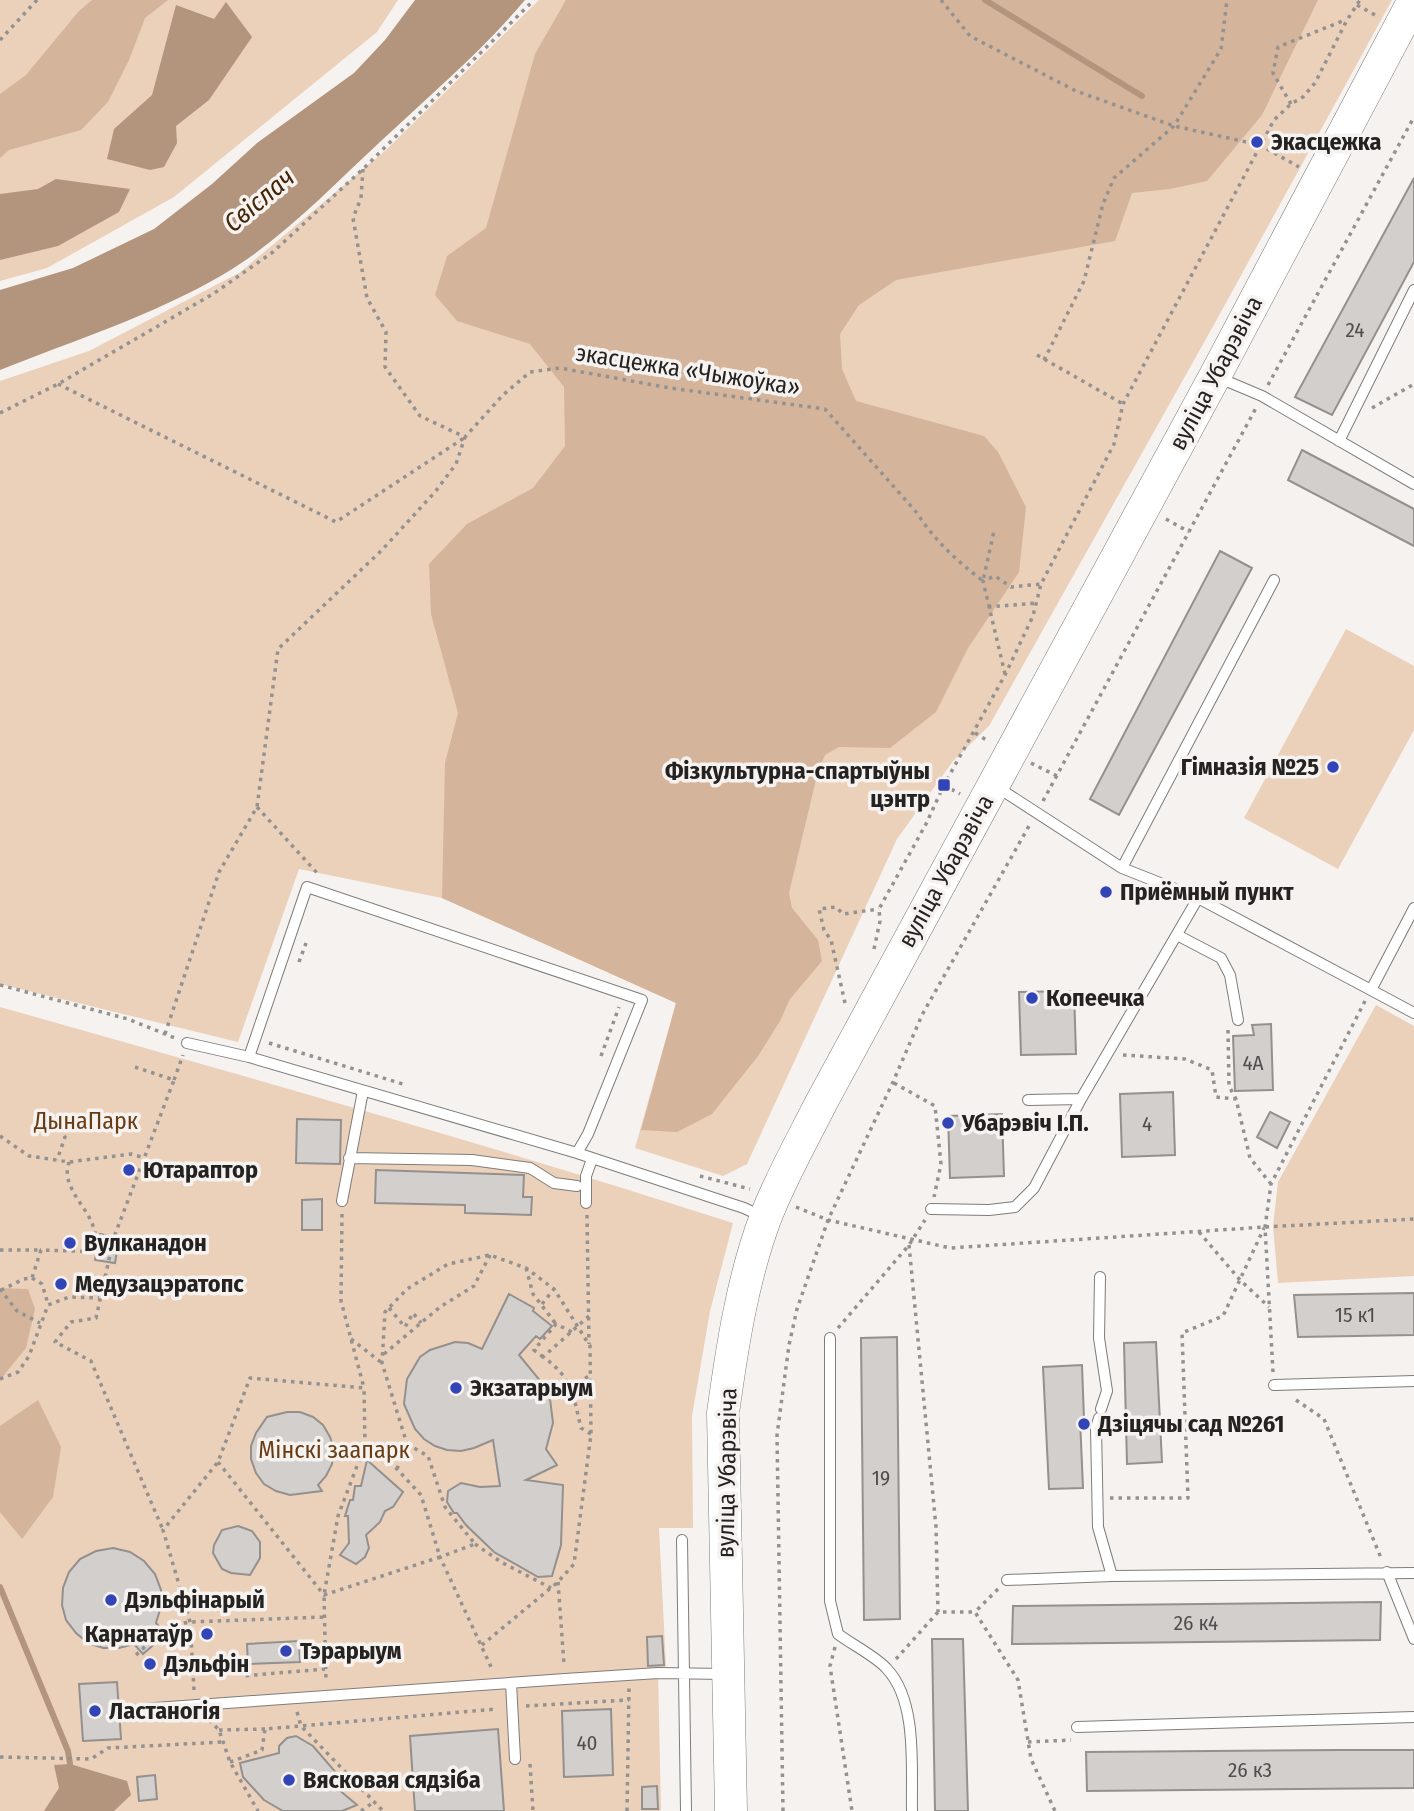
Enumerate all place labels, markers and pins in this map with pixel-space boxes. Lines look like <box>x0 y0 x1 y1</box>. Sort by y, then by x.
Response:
place label: Экасцежка <box>1271 128 1381 156</box>
marker: Экасцежка <box>1249 134 1265 150</box>
place label: Гімназія №25 <box>1181 753 1319 781</box>
place label: Фізкультурна-спартыўны цэнтр <box>665 757 930 813</box>
marker: Гімназія №25 <box>1325 759 1341 775</box>
marker: Фізкультурна-спартыўны цэнтр <box>936 777 952 793</box>
place label: Приёмный пункт <box>1120 878 1294 906</box>
marker: Приёмный пункт <box>1098 884 1114 900</box>
place label: Копеечка <box>1046 984 1145 1012</box>
marker: Копеечка <box>1024 990 1040 1006</box>
place label: Убарэвіч І.П. <box>961 1109 1089 1137</box>
marker: Убарэвіч І.П. <box>940 1115 956 1131</box>
place label: Ютараптор <box>143 1156 258 1184</box>
marker: Ютараптор <box>121 1162 137 1178</box>
place label: Вулканадон <box>84 1229 207 1257</box>
marker: Вулканадон <box>62 1235 78 1251</box>
place label: Медузацэратопс <box>75 1270 244 1298</box>
marker: Медузацэратопс <box>53 1276 69 1292</box>
place label: Экзатарыум <box>470 1374 593 1402</box>
marker: Экзатарыум <box>448 1380 464 1396</box>
place label: Дзіцячы сад №261 <box>1097 1410 1284 1438</box>
marker: Дзіцячы сад №261 <box>1076 1416 1092 1432</box>
place label: Дэльфінарый <box>124 1586 265 1614</box>
marker: Дэльфінарый <box>103 1592 119 1608</box>
place label: Карнатаўр <box>85 1620 193 1648</box>
marker: Карнатаўр <box>199 1626 215 1642</box>
place label: Тэрарыум <box>300 1637 402 1665</box>
marker: Тэрарыум <box>278 1643 294 1659</box>
place label: Дэльфін <box>163 1650 249 1678</box>
marker: Дэльфін <box>142 1656 158 1672</box>
place label: Ластаногія <box>109 1697 220 1725</box>
marker: Ластаногія <box>87 1703 103 1719</box>
place label: Вясковая сядзіба <box>303 1766 481 1794</box>
marker: Вясковая сядзіба <box>281 1772 297 1788</box>

